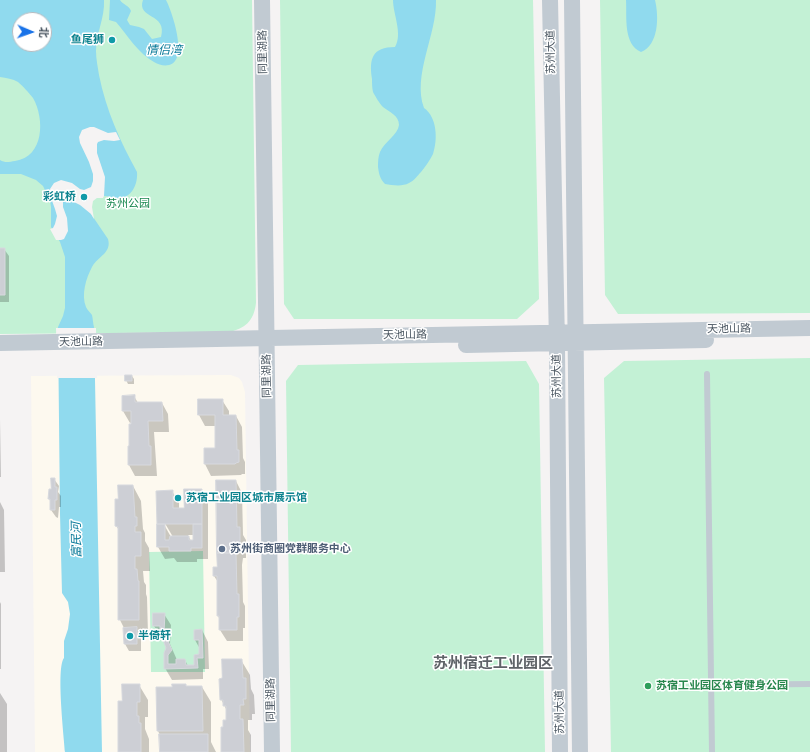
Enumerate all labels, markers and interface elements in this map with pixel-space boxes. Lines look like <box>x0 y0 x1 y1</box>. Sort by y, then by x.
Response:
north arrow <box>12 12 52 52</box>
text: 北 <box>37 27 50 38</box>
street label: 同里湖路 <box>256 30 270 74</box>
street label: 苏州大道 <box>544 30 558 74</box>
place label: 鱼尾狮 <box>71 33 104 47</box>
marker: 鱼尾狮 <box>107 35 117 45</box>
water label: 情侣湾 <box>146 44 182 58</box>
place label: 彩虹桥 <box>43 190 76 204</box>
marker: 彩虹桥 <box>79 192 89 202</box>
park label: 苏州公园 <box>106 197 150 211</box>
street label: 天池山路 <box>707 322 751 336</box>
street label: 天池山路 <box>383 328 427 342</box>
street label: 天池山路 <box>59 335 103 349</box>
street label: 同里湖路 <box>260 354 274 398</box>
street label: 苏州大道 <box>550 354 564 398</box>
place label: 苏宿工业园区城市展示馆 <box>186 491 307 505</box>
marker: 苏宿工业园区城市展示馆 <box>173 493 183 503</box>
water label: 富民河 <box>69 522 85 558</box>
place label: 苏州街商圈党群服务中心 <box>230 542 351 556</box>
marker: 苏州街商圈党群服务中心 <box>217 544 227 554</box>
place label: 半倚轩 <box>138 629 171 643</box>
marker: 半倚轩 <box>125 631 135 641</box>
district label: 苏州宿迁工业园区 <box>433 655 553 673</box>
street label: 同里湖路 <box>264 678 278 722</box>
place label: 苏宿工业园区体育健身公园 <box>656 679 788 693</box>
marker: 苏宿工业园区体育健身公园 <box>643 681 653 691</box>
street label: 苏州大道 <box>553 690 567 734</box>

